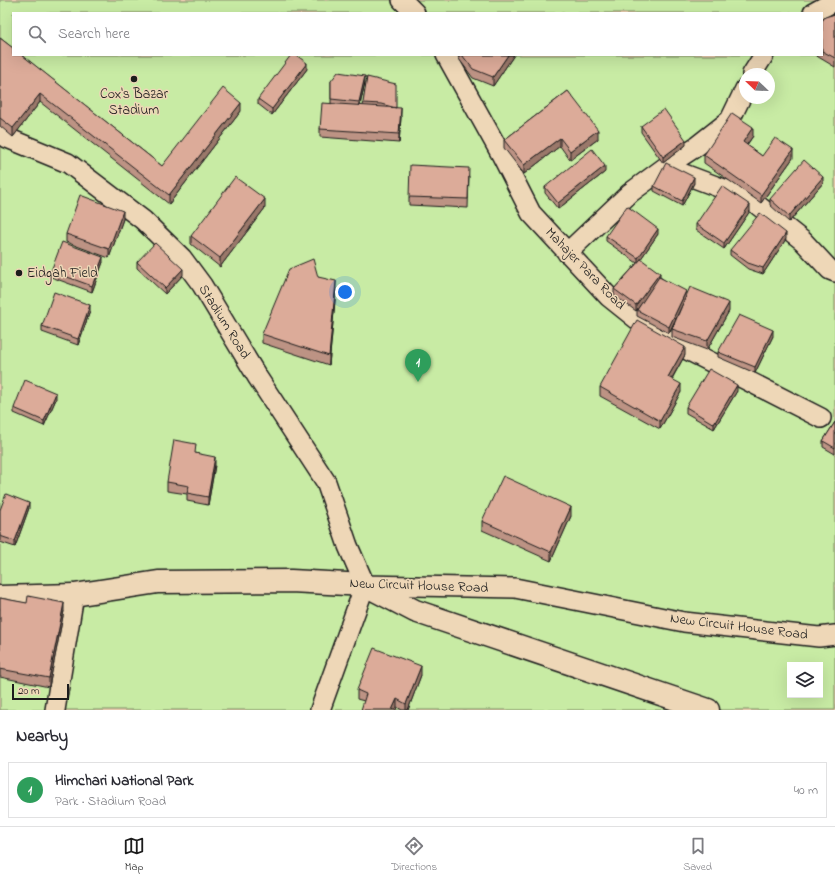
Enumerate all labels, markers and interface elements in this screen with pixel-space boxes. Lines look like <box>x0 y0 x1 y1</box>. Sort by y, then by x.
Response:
search box <box>12 12 823 56</box>
icon: search <box>26 23 48 45</box>
text: Search here <box>58 23 130 45</box>
north arrow <box>739 68 775 104</box>
marker: Cox's Bazar Stadium <box>129 74 139 84</box>
place label: Cox's Bazar Stadium <box>100 84 169 121</box>
street label: Mahajer Para Road <box>540 223 630 315</box>
place label: Eidgah Field <box>27 263 98 285</box>
marker: Eidgah Field <box>14 268 24 278</box>
street label: Stadium Road <box>193 281 255 363</box>
your location <box>335 282 355 302</box>
pin: 1 <box>405 349 431 382</box>
street label: New Circuit House Road <box>349 573 489 599</box>
street label: New Circuit House Road <box>669 608 809 646</box>
map controls <box>787 662 823 698</box>
button: layers <box>787 662 823 698</box>
scale bar <box>12 682 69 701</box>
text: 20 m <box>18 683 40 699</box>
text: Nearby <box>16 724 68 749</box>
text: Himchari National Park <box>55 770 194 792</box>
text: 1 <box>28 781 32 800</box>
text: 40 m <box>794 781 818 800</box>
text: Park · Stadium Road <box>55 792 166 811</box>
tab: Map <box>123 835 145 875</box>
tab: Directions <box>391 835 437 875</box>
tab: Saved <box>683 835 712 875</box>

